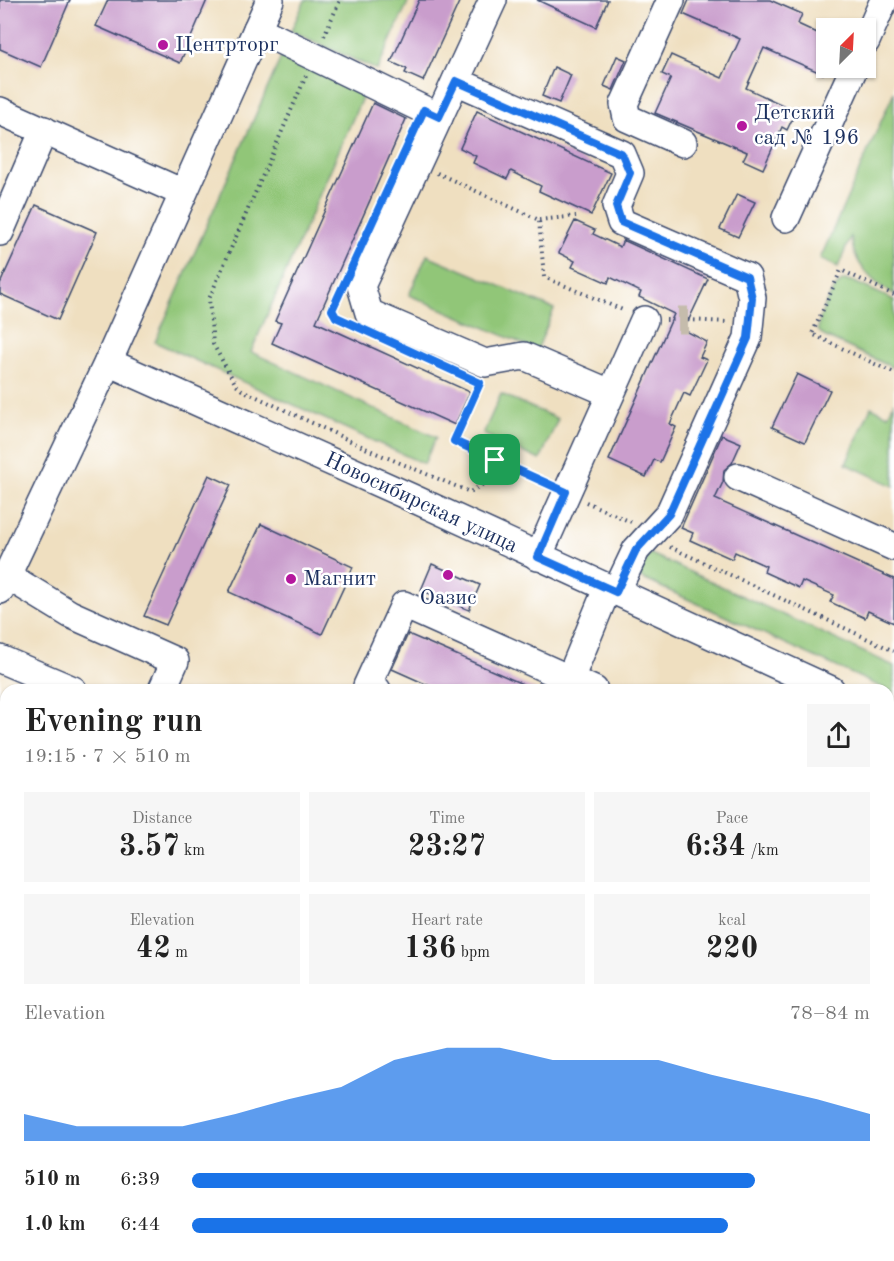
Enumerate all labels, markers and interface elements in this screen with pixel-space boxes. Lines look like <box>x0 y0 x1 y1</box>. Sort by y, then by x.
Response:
north arrow <box>816 18 876 78</box>
map controls <box>816 18 876 78</box>
place label: Центрторг <box>175 34 279 56</box>
marker: Центрторг <box>156 38 170 52</box>
place label: Детский сад № 196 <box>754 102 859 149</box>
marker: Детский сад № 196 <box>735 119 749 133</box>
pin <box>469 434 520 485</box>
icon: arrive <box>478 443 511 476</box>
street label: Новосибирская улица <box>321 449 521 558</box>
place label: Магнит <box>303 568 376 590</box>
marker: Оазис <box>441 568 455 582</box>
marker: Магнит <box>284 572 298 586</box>
place label: Оазис <box>419 587 477 609</box>
button: share <box>807 704 870 767</box>
text: Evening run <box>24 706 203 739</box>
text: 19:15 · 7 × 510 m <box>24 747 191 767</box>
text: Distance <box>132 811 192 827</box>
text: Time <box>429 811 465 827</box>
text: Pace <box>716 811 748 827</box>
text: 3.57 <box>119 832 180 862</box>
text: 23:27 <box>408 832 486 862</box>
text: 6:34 <box>685 832 746 862</box>
text: km <box>180 843 205 859</box>
text: /km <box>746 843 779 859</box>
text: Elevation <box>129 913 195 929</box>
text: Heart rate <box>411 913 483 929</box>
text: kcal <box>718 913 746 929</box>
text: 42 <box>136 934 171 964</box>
text: 136 <box>404 934 456 964</box>
text: 220 <box>706 934 758 964</box>
text: m <box>171 945 188 961</box>
text: bpm <box>456 945 490 961</box>
text: Elevation <box>24 1004 105 1024</box>
text: 78–84 m <box>790 1004 870 1024</box>
text: 510 m <box>24 1170 80 1190</box>
text: 6:39 <box>120 1170 160 1190</box>
text: 1.0 km <box>24 1215 86 1235</box>
text: 6:44 <box>120 1215 160 1235</box>

